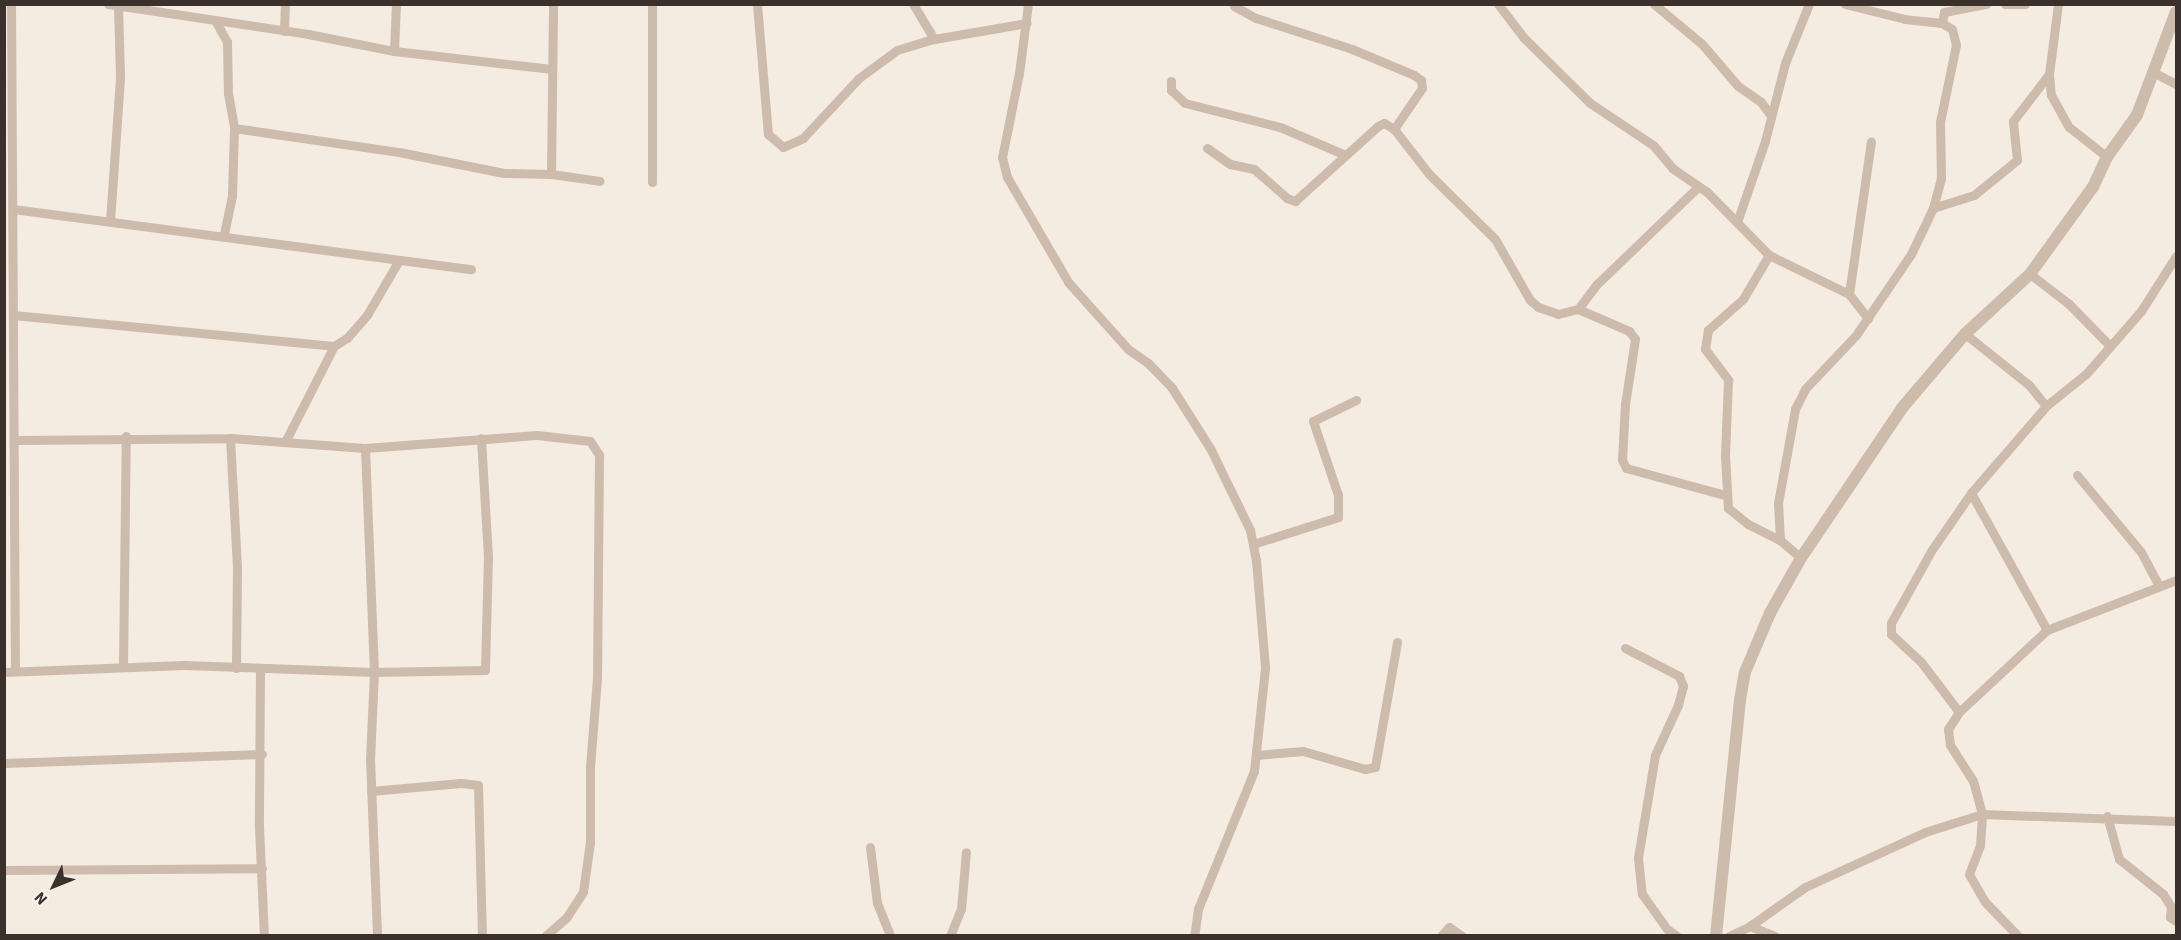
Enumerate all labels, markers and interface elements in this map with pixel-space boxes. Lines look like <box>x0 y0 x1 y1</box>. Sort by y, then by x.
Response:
north arrow <box>24 856 84 916</box>
text: N <box>29 887 53 910</box>

